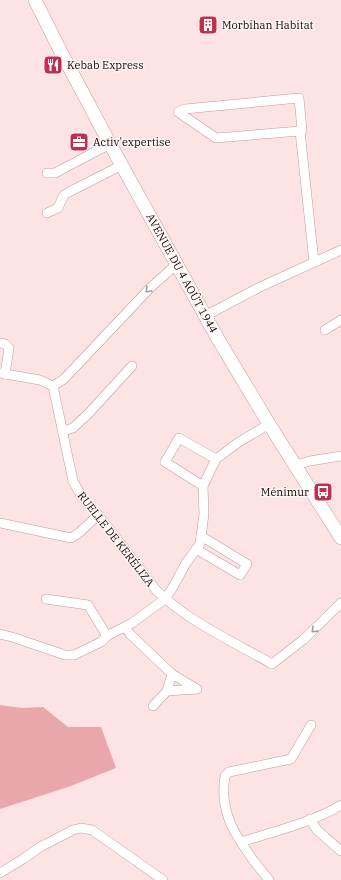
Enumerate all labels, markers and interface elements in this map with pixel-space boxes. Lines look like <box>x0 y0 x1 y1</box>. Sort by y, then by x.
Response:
building icon: Morbihan Habitat <box>197 14 219 36</box>
place label: Morbihan Habitat <box>222 18 314 32</box>
restaurant icon: Kebab Express <box>42 54 64 76</box>
place label: Kebab Express <box>67 58 144 72</box>
office icon: Activ'expertise <box>68 131 90 153</box>
place label: Activ'expertise <box>93 135 170 149</box>
street label: AVENUE DU 4 AOÛT 1944 <box>143 211 221 336</box>
one-way arrow <box>145 285 153 293</box>
bus stop icon: Ménimur <box>312 481 334 503</box>
place label: Ménimur <box>261 485 309 499</box>
street label: RUELLE DE KERÉLIZA <box>75 489 158 590</box>
one-way arrow <box>311 626 319 633</box>

